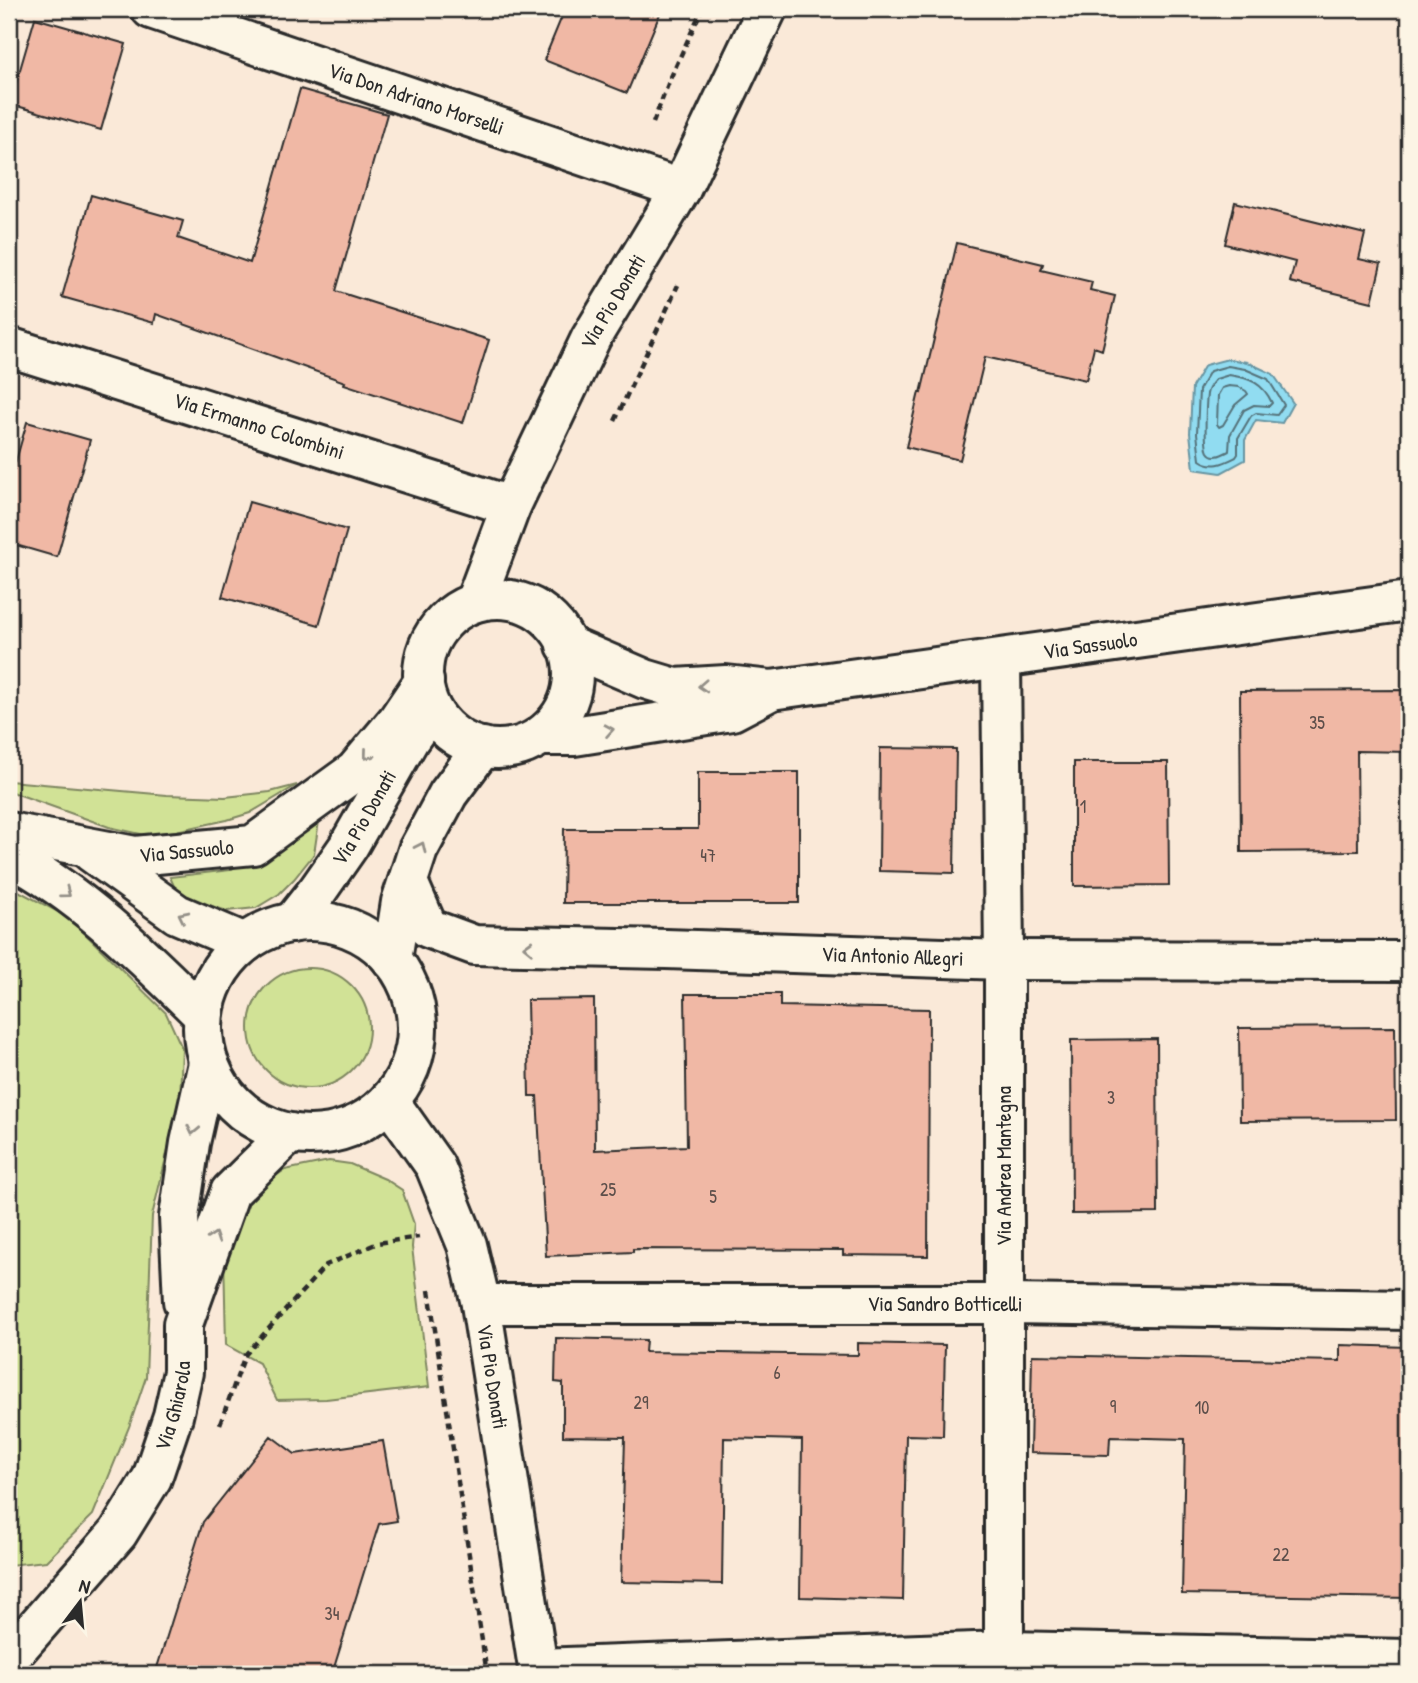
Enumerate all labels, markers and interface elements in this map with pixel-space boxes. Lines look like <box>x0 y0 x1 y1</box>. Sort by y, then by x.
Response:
street label: Via Don Adriano Morselli <box>325 55 508 142</box>
street label: Via Pio Donati <box>573 249 652 354</box>
street label: Via Ermanno Colombini <box>170 385 348 466</box>
street label: Via Sassuolo <box>1041 624 1139 666</box>
one-way arrow <box>698 679 709 694</box>
house number: 35 <box>1309 710 1325 735</box>
one-way arrow <box>603 723 615 738</box>
one-way arrow <box>364 747 376 760</box>
street label: Via Pio Donati <box>325 764 403 871</box>
house number: 1 <box>1080 794 1086 819</box>
street label: Via Sassuolo <box>138 832 235 870</box>
one-way arrow <box>412 842 426 854</box>
house number: 47 <box>700 843 716 868</box>
one-way arrow <box>58 885 71 898</box>
one-way arrow <box>178 910 190 924</box>
one-way arrow <box>522 939 533 954</box>
street label: Via Antonio Allegri <box>821 939 964 973</box>
house number: 3 <box>1107 1085 1115 1110</box>
street label: Via Andrea Mantegna <box>989 1086 1018 1246</box>
one-way arrow <box>186 1124 201 1136</box>
house number: 25 <box>600 1177 616 1202</box>
house number: 5 <box>709 1184 717 1209</box>
one-way arrow <box>206 1231 220 1243</box>
street label: Via Sandro Botticelli <box>867 1289 1023 1318</box>
street label: Via Pio Donati <box>470 1322 515 1431</box>
house number: 6 <box>773 1360 781 1385</box>
street label: Via Ghiarola <box>147 1361 197 1455</box>
house number: 29 <box>633 1390 649 1415</box>
house number: 9 <box>1110 1394 1117 1419</box>
house number: 10 <box>1195 1395 1209 1420</box>
house number: 22 <box>1273 1542 1290 1567</box>
north arrow <box>46 1568 116 1638</box>
text: N <box>76 1572 93 1600</box>
house number: 34 <box>325 1601 340 1626</box>

